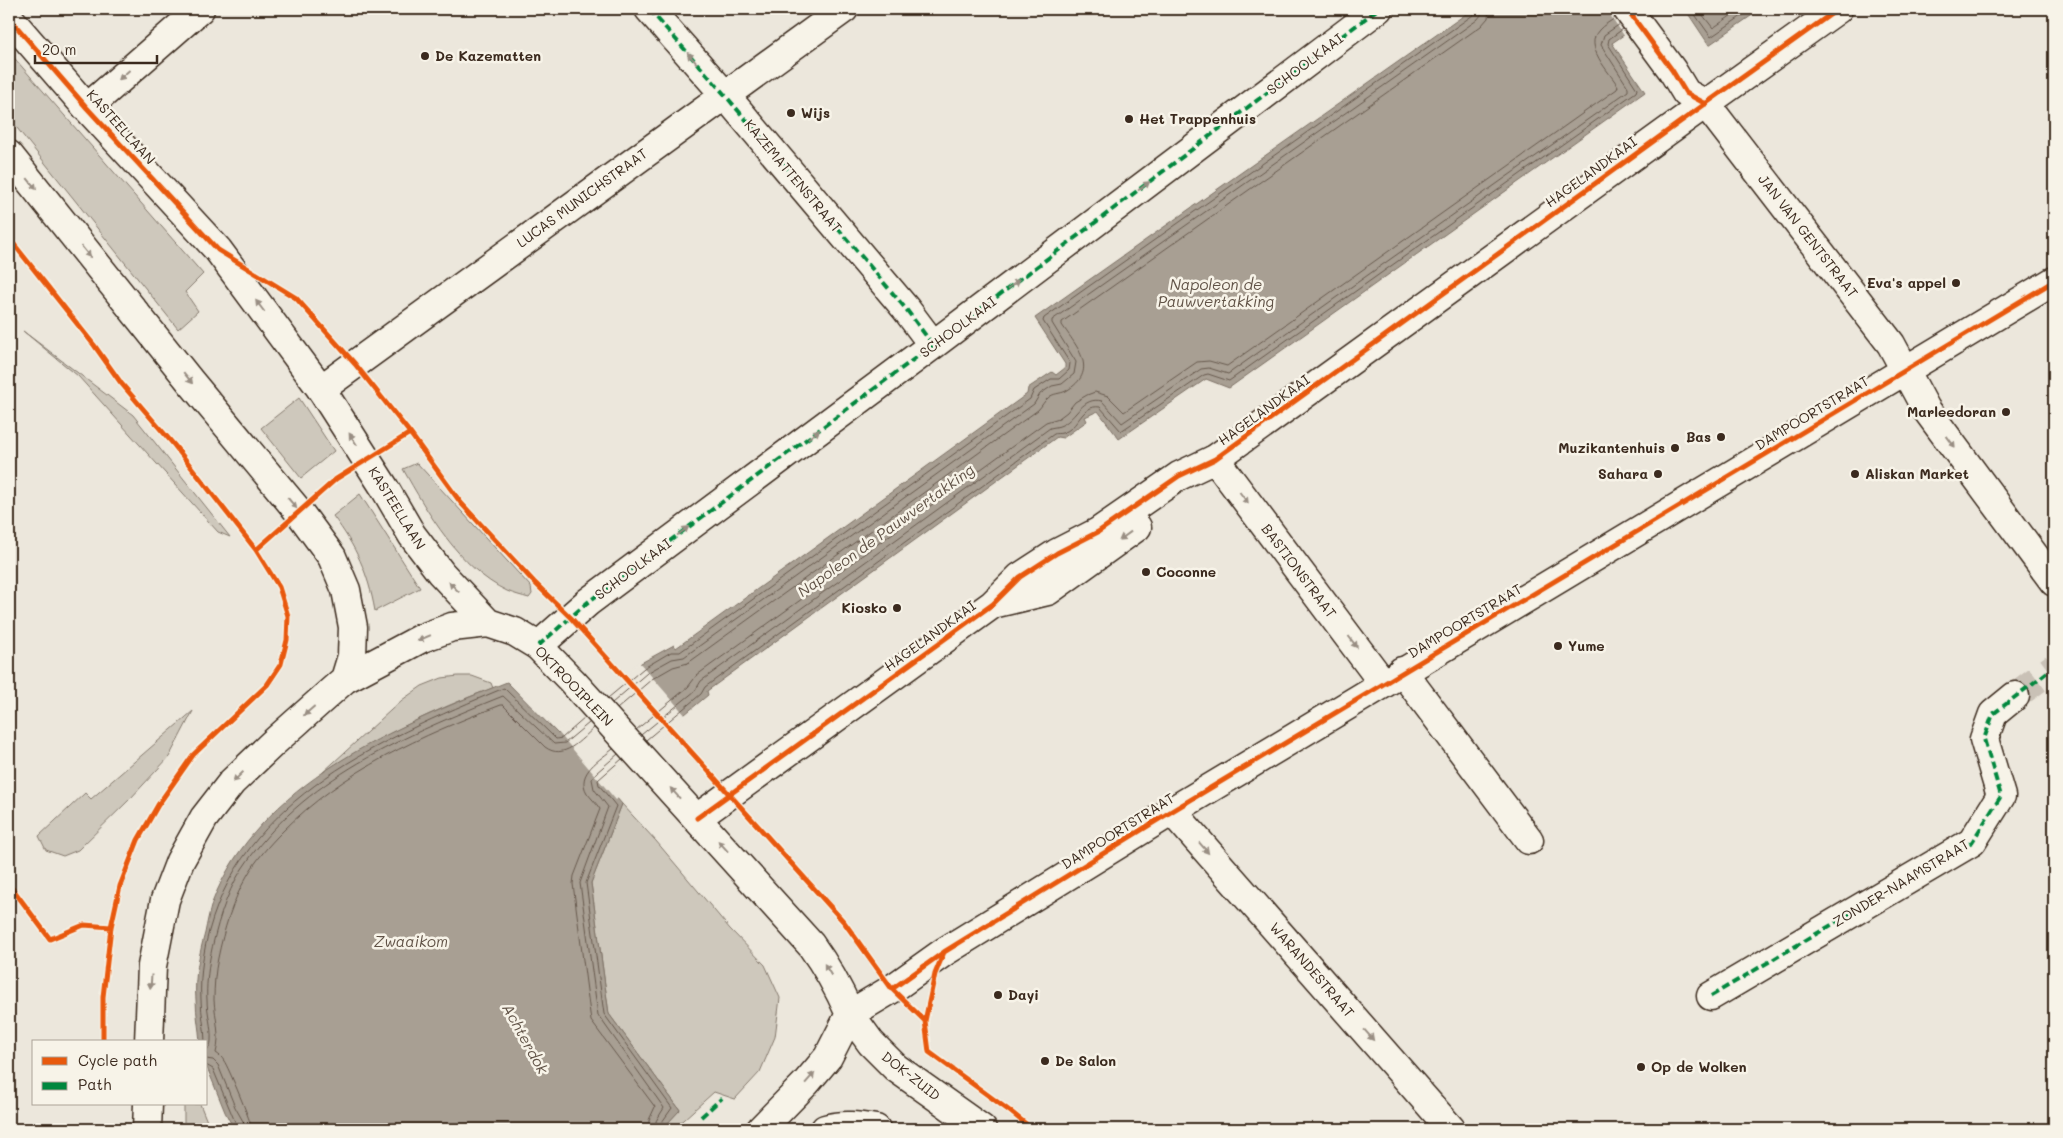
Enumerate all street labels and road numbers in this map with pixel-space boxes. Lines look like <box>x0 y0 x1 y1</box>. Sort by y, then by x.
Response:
street label: SCHOOLKAAI <box>1262 29 1347 99</box>
street label: KASTEELLAAN <box>83 85 160 168</box>
street label: KAZEMATTENSTRAAT <box>740 115 847 236</box>
street label: HAGELANDKAAI <box>1541 132 1640 211</box>
street label: LUCAS MUNICHSTRAAT <box>512 143 651 252</box>
street label: JAN VAN GENTSTRAAT <box>1754 170 1863 302</box>
street label: SCHOOLKAAI <box>915 292 1000 362</box>
street label: HAGELANDKAAI <box>1214 370 1313 449</box>
street label: DAMPOORTSTRAAT <box>1751 371 1872 454</box>
street label: KASTEELLAAN <box>364 463 430 553</box>
street label: BASTIONSTRAAT <box>1258 520 1341 622</box>
street label: SCHOOLKAAI <box>590 534 675 604</box>
street label: DAMPOORTSTRAAT <box>1404 579 1525 662</box>
street label: HAGELANDKAAI <box>880 596 979 675</box>
street label: OKTROOIPLEIN <box>531 641 618 730</box>
street label: DAMPOORTSTRAAT <box>1058 788 1178 873</box>
street label: ZONDER-NAAMSTRAAT <box>1829 834 1973 931</box>
street label: WARANDESTRAAT <box>1266 918 1359 1022</box>
street label: DOK-ZUID <box>878 1047 945 1105</box>

